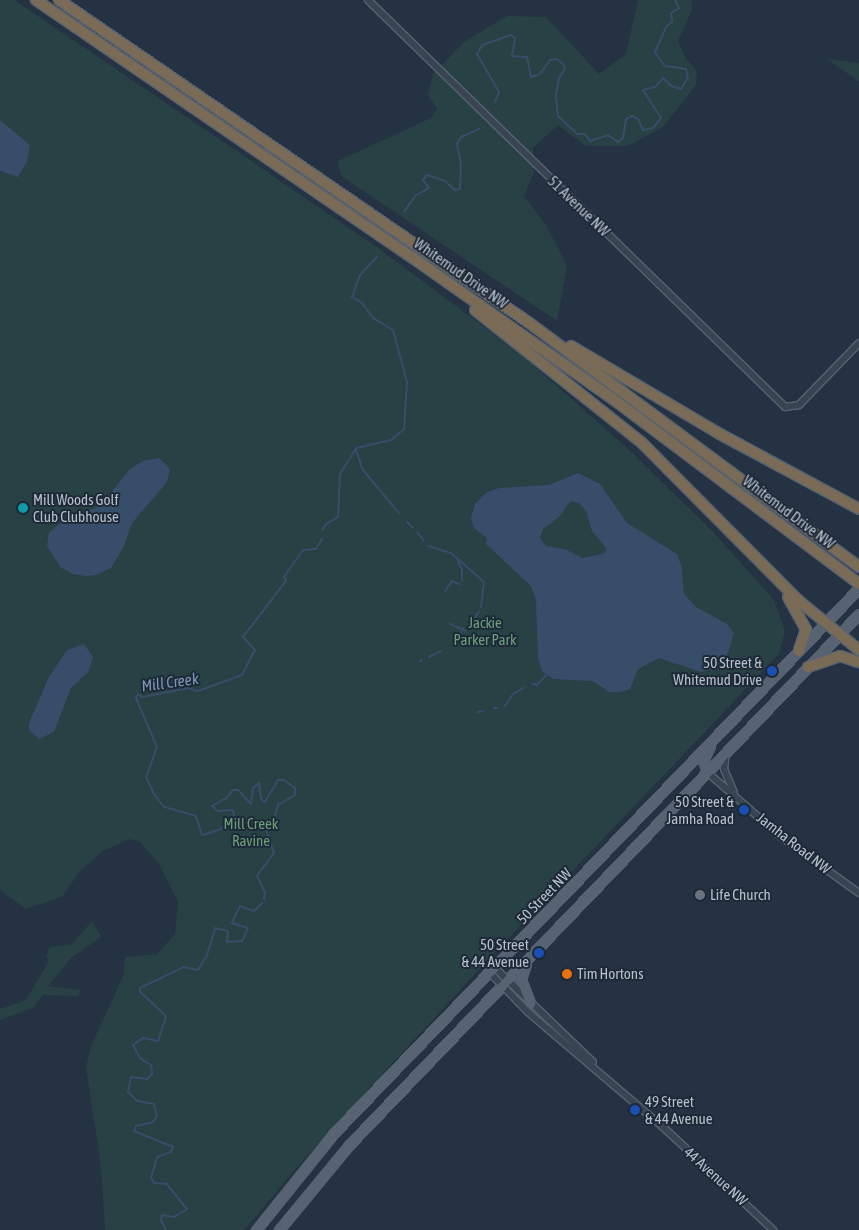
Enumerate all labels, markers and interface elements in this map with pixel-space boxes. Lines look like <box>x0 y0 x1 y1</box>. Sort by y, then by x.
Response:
street label: 51 Avenue NW <box>544 172 614 240</box>
street label: Whitemud Drive NW <box>411 234 511 312</box>
street label: Whitemud Drive NW <box>739 472 839 552</box>
place label: Mill Woods Golf Club Clubhouse <box>33 490 119 525</box>
marker: Mill Woods Golf Club Clubhouse <box>17 502 29 514</box>
park label: Jackie Parker Park <box>453 613 517 648</box>
place label: 50 Street & Whitemud Drive <box>673 653 762 688</box>
marker: 50 Street & Whitemud Drive <box>766 665 778 677</box>
water label: Mill Creek <box>140 668 200 696</box>
place label: 50 Street & Jamha Road <box>666 792 734 827</box>
marker: 50 Street & Jamha Road <box>738 804 750 816</box>
street label: Jamha Road NW <box>753 808 835 878</box>
park label: Mill Creek Ravine <box>224 814 278 849</box>
street label: 50 Street NW <box>513 864 575 928</box>
place label: Life Church <box>710 886 771 904</box>
marker: Life Church <box>694 889 706 901</box>
place label: 50 Street & 44 Avenue <box>461 935 529 970</box>
marker: 50 Street & 44 Avenue <box>533 947 545 959</box>
place label: Tim Hortons <box>577 965 643 983</box>
marker: Tim Hortons <box>561 968 573 980</box>
place label: 49 Street & 44 Avenue <box>645 1092 713 1127</box>
marker: 49 Street & 44 Avenue <box>629 1104 641 1116</box>
street label: 44 Avenue NW <box>680 1143 752 1209</box>

